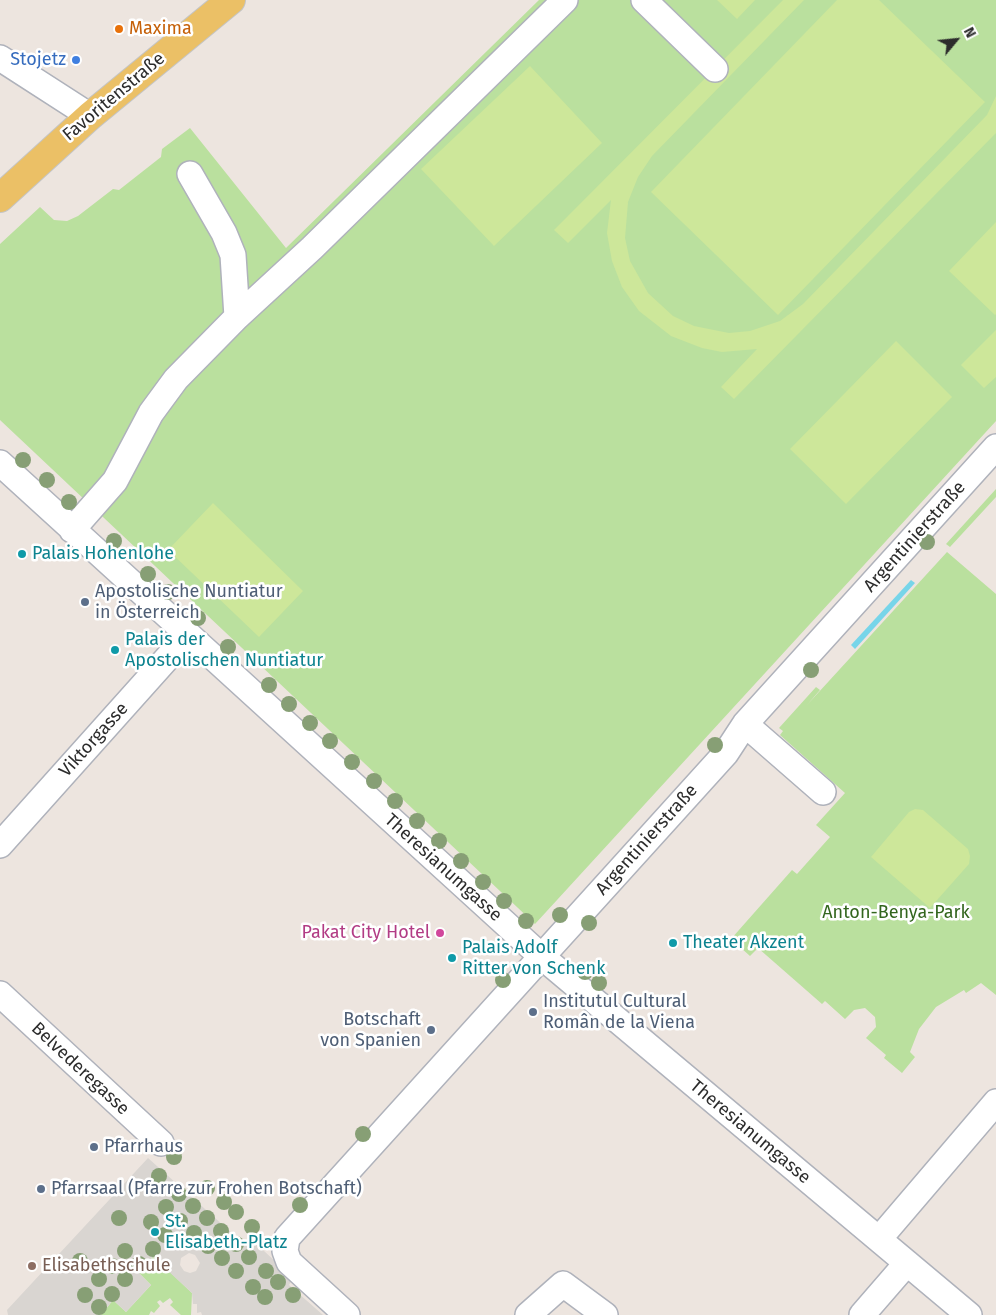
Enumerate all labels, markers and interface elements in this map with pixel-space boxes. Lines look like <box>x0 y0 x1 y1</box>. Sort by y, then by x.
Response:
north arrow <box>931 15 981 65</box>
place label: Maxima <box>129 18 192 40</box>
marker: Maxima <box>113 23 125 35</box>
text: N <box>960 25 979 41</box>
street label: Favoritenstraße <box>59 48 169 146</box>
place label: Stojetz <box>10 49 66 71</box>
marker: Stojetz <box>70 54 82 66</box>
street label: Argentinierstraße <box>860 477 970 597</box>
place label: Palais Hohenlohe <box>32 543 174 565</box>
marker: Palais Hohenlohe <box>16 548 28 560</box>
place label: Apostolische Nuntiatur in Österreich <box>95 581 283 624</box>
marker: Apostolische Nuntiatur in Österreich <box>79 596 91 608</box>
place label: Palais der Apostolischen Nuntiatur <box>125 629 323 672</box>
marker: Palais der Apostolischen Nuntiatur <box>109 644 121 656</box>
street label: Viktorgasse <box>55 698 133 782</box>
street label: Argentinierstraße <box>592 780 702 900</box>
street label: Theresianumgasse <box>380 810 506 926</box>
park label: Anton-Benya-Park <box>822 902 970 924</box>
place label: Pakat City Hotel <box>301 922 430 944</box>
marker: Pakat City Hotel <box>434 927 446 939</box>
place label: Theater Akzent <box>683 932 804 954</box>
place label: Palais Adolf Ritter von Schenk <box>462 937 605 980</box>
marker: Theater Akzent <box>667 937 679 949</box>
marker: Palais Adolf Ritter von Schenk <box>446 952 458 964</box>
place label: Institutul Cultural Român de la Viena <box>543 991 695 1034</box>
marker: Institutul Cultural Român de la Viena <box>527 1006 539 1018</box>
place label: Botschaft von Spanien <box>320 1009 421 1052</box>
street label: Belvederegasse <box>26 1018 134 1120</box>
marker: Botschaft von Spanien <box>425 1024 437 1036</box>
street label: Theresianumgasse <box>685 1075 815 1189</box>
place label: Pfarrhaus <box>104 1136 183 1158</box>
marker: Pfarrhaus <box>88 1141 100 1153</box>
place label: Pfarrsaal (Pfarre zur Frohen Botschaft) <box>51 1178 362 1200</box>
marker: Pfarrsaal (Pfarre zur Frohen Botschaft) <box>35 1183 47 1195</box>
place label: St. Elisabeth-Platz <box>165 1211 287 1254</box>
marker: St. Elisabeth-Platz <box>149 1226 161 1238</box>
place label: Elisabethschule <box>42 1255 170 1277</box>
marker: Elisabethschule <box>26 1260 38 1272</box>

